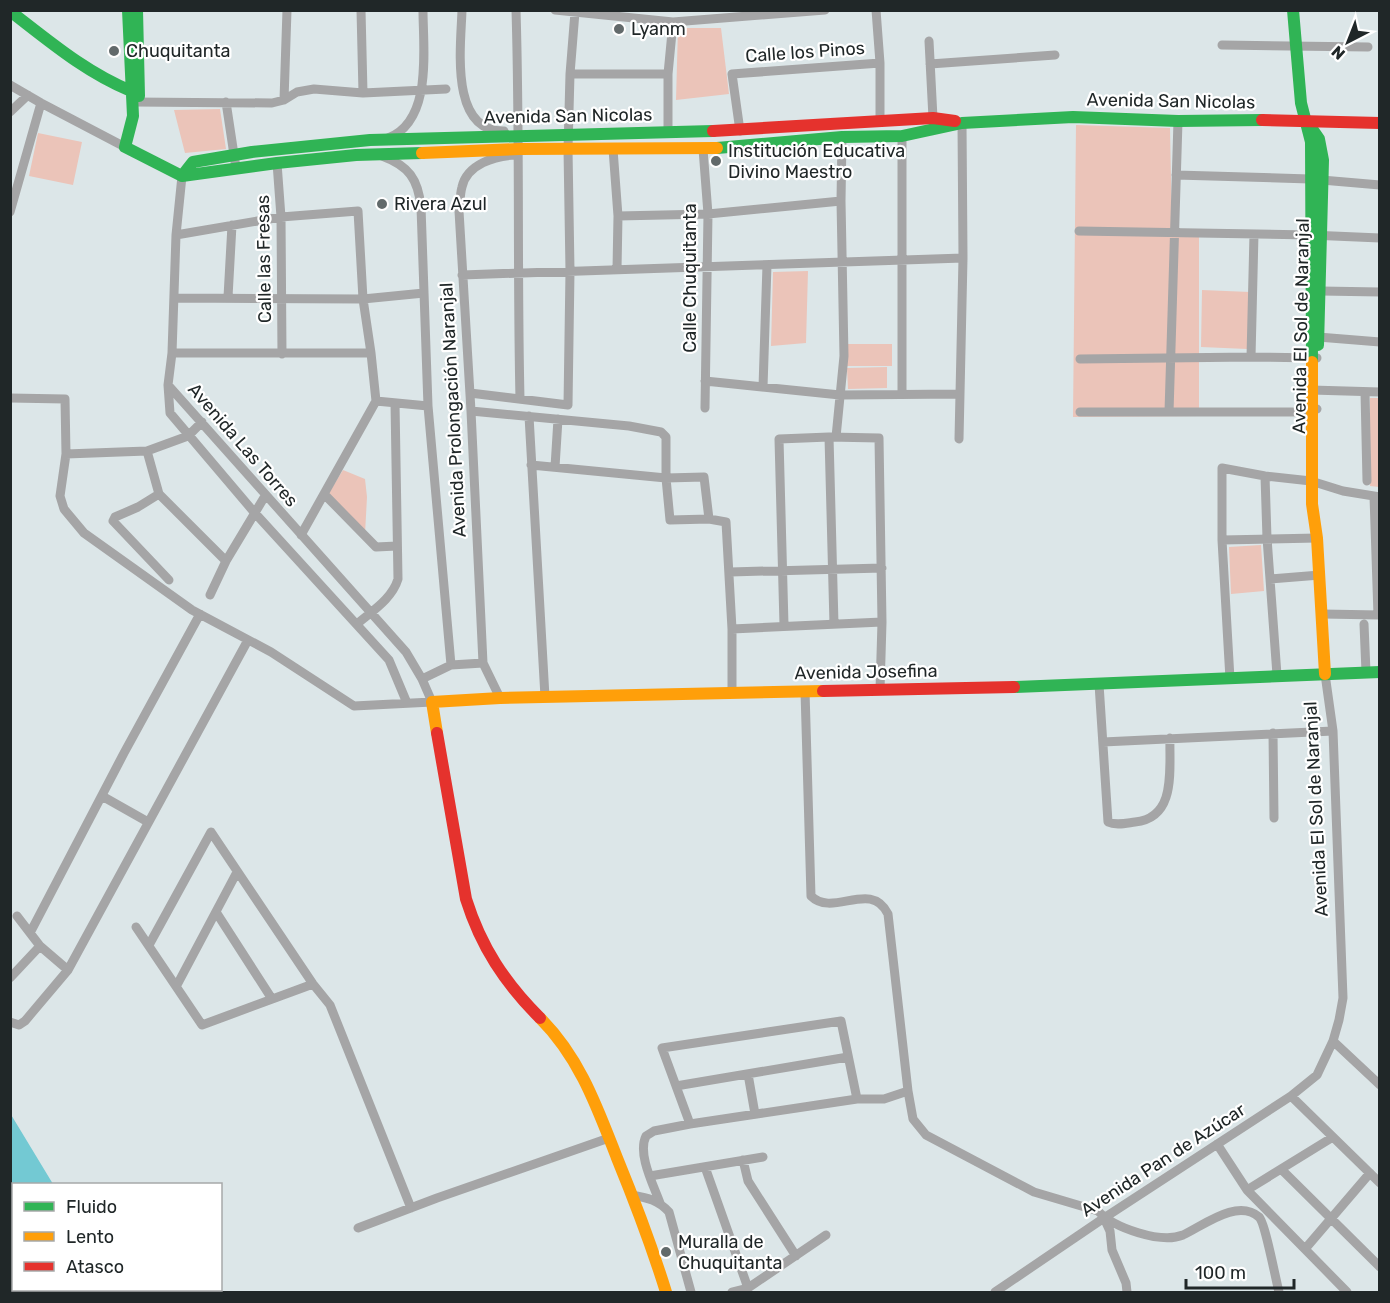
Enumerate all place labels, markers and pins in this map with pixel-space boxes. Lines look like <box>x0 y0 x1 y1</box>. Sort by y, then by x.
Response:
place label: Lyanm <box>631 18 686 40</box>
marker: Lyanm <box>612 22 626 36</box>
place label: Chuquitanta <box>126 40 230 62</box>
marker: Chuquitanta <box>107 44 121 58</box>
place label: Institución Educativa Divino Maestro <box>728 140 905 183</box>
marker: Institución Educativa Divino Maestro <box>709 154 723 168</box>
place label: Rivera Azul <box>394 193 487 215</box>
marker: Rivera Azul <box>375 197 389 211</box>
place label: Muralla de Chuquitanta <box>678 1231 782 1274</box>
marker: Muralla de Chuquitanta <box>659 1245 673 1259</box>

